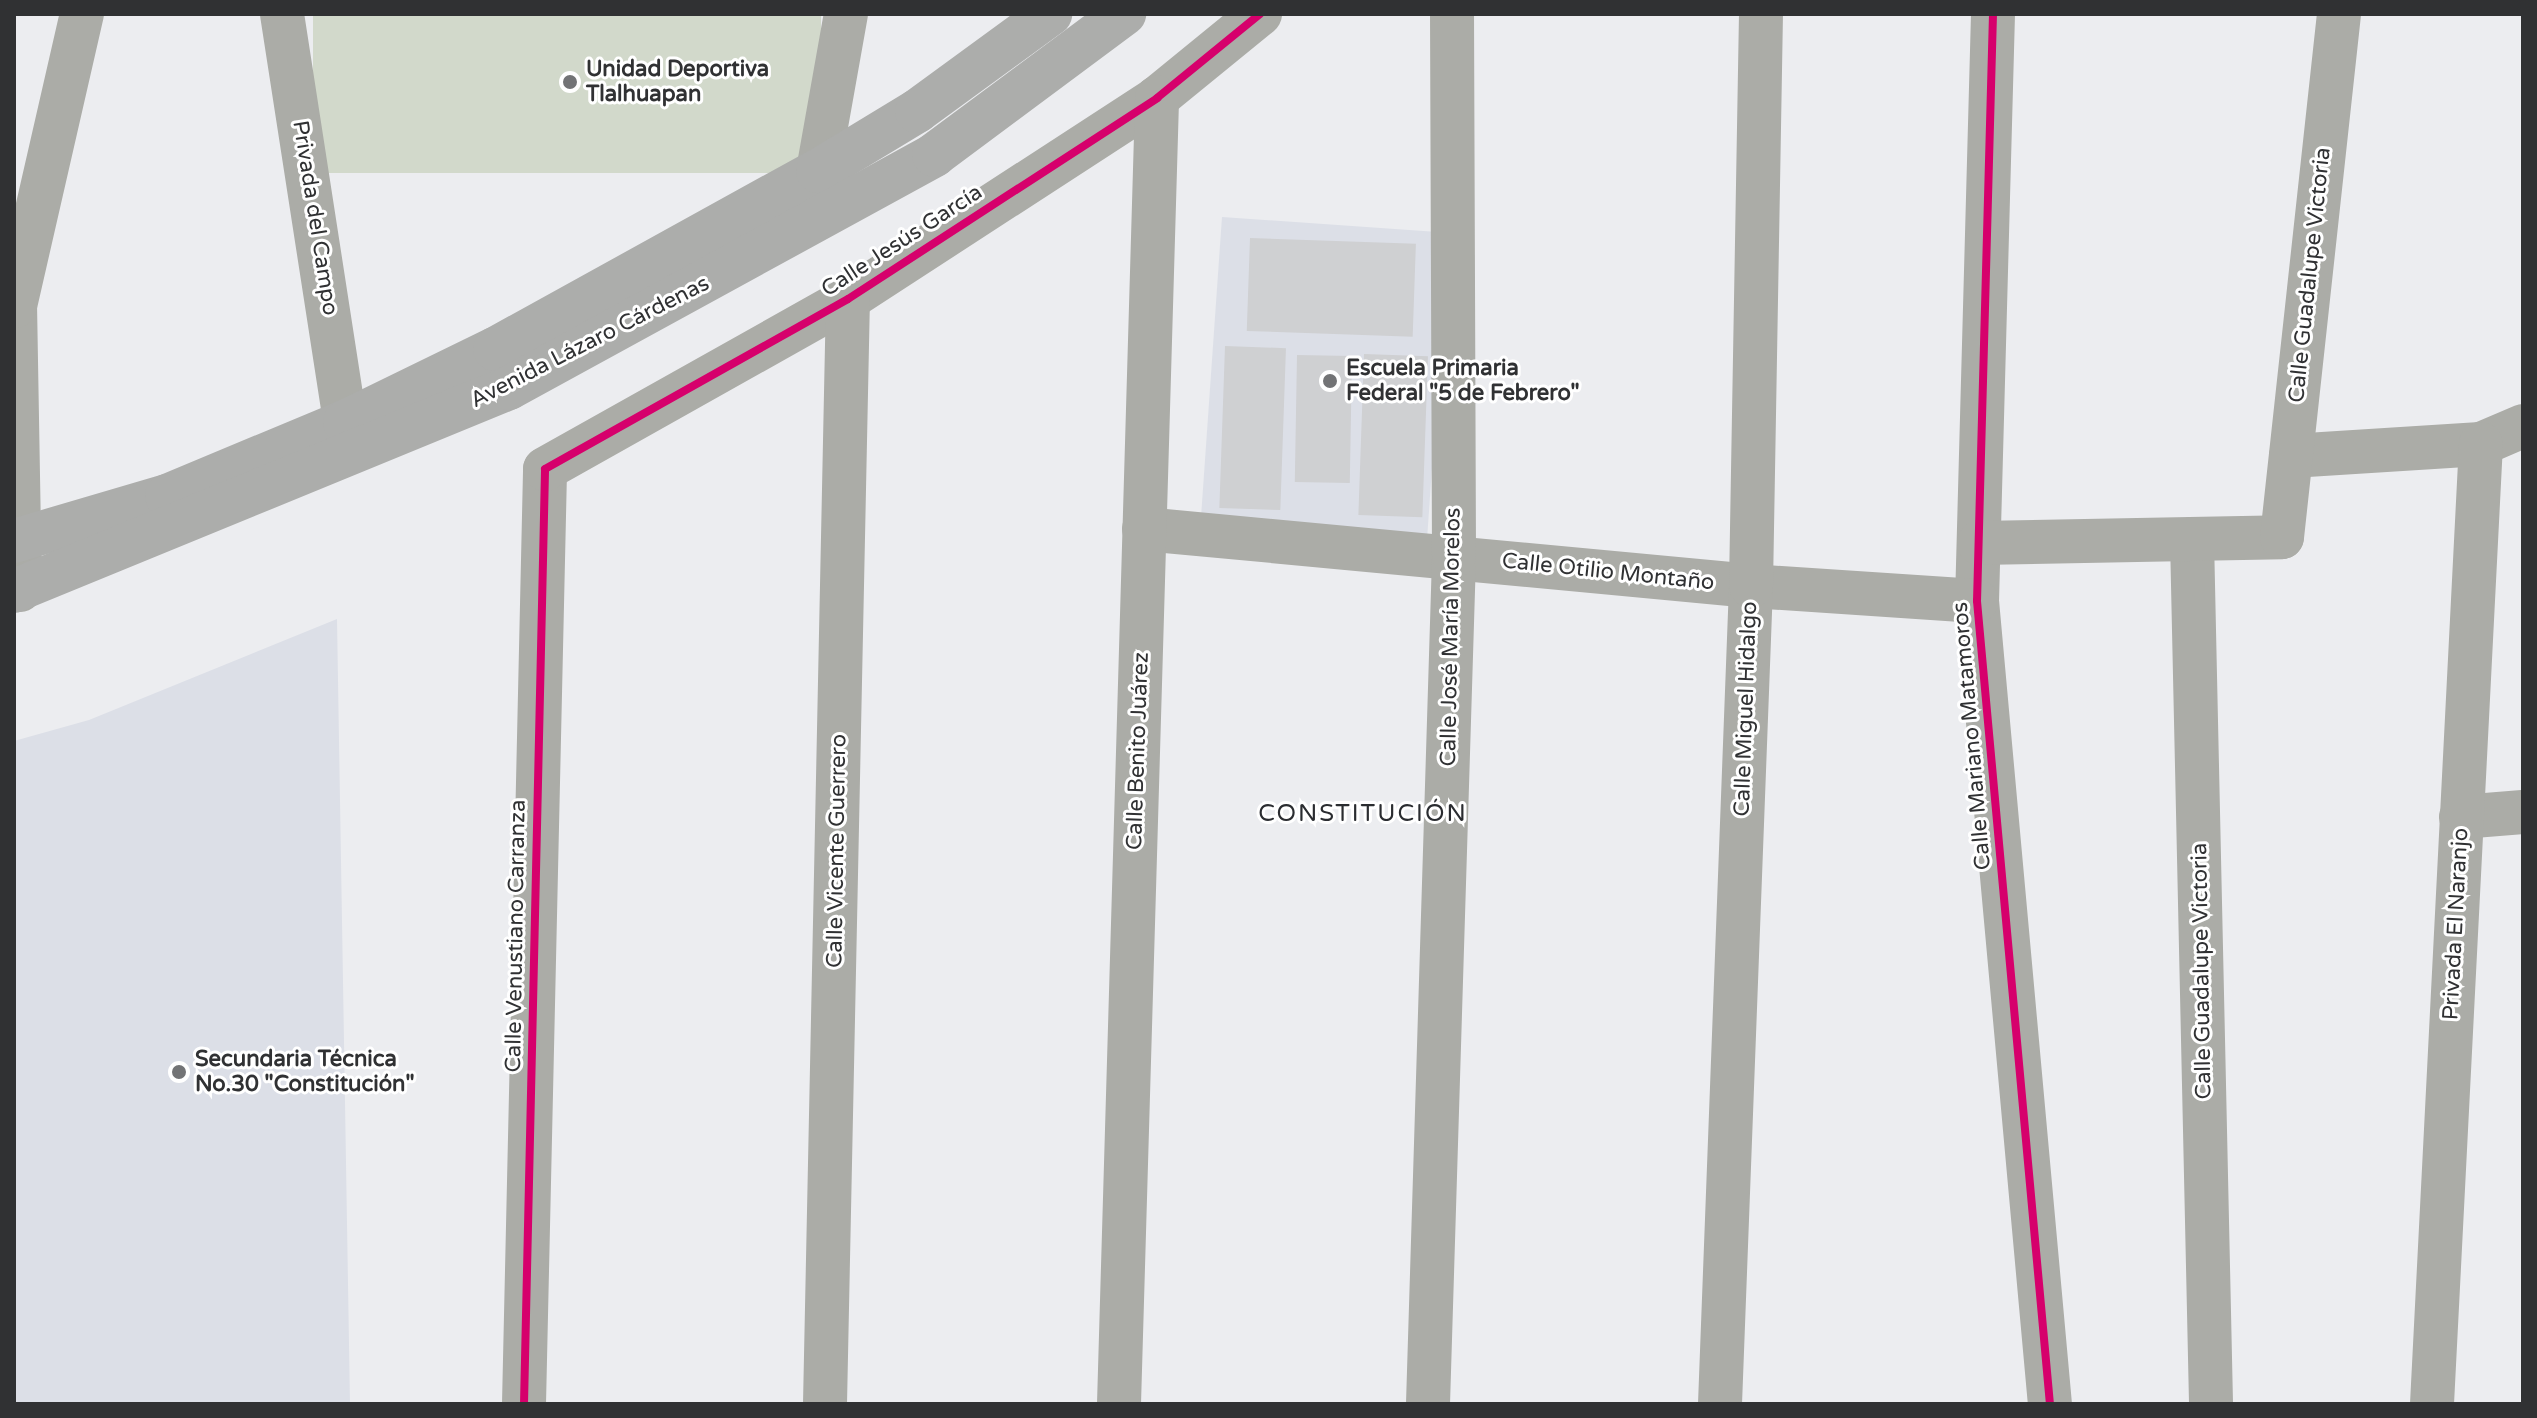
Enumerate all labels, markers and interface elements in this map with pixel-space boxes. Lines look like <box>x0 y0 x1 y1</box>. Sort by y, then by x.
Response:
place label: Unidad Deportiva Tlalhuapan <box>586 56 769 108</box>
marker: Unidad Deportiva Tlalhuapan <box>561 73 579 91</box>
street label: Privada del Campo <box>287 119 343 317</box>
street label: Calle Guadalupe Victoria <box>2283 146 2337 404</box>
street label: Calle Jesús García <box>817 179 987 303</box>
street label: Avenida Lázaro Cárdenas <box>466 270 714 414</box>
place label: Escuela Primaria Federal "5 de Febrero" <box>1346 355 1580 406</box>
marker: Escuela Primaria Federal "5 de Febrero" <box>1321 372 1339 390</box>
street label: Calle José María Morelos <box>1436 507 1466 767</box>
street label: Calle Otilio Montaño <box>1500 548 1716 596</box>
street label: Calle Miguel Hidalgo <box>1729 601 1763 817</box>
street label: Calle Mariano Matamoros <box>1947 601 1997 871</box>
street label: Calle Benito Juárez <box>1121 652 1155 850</box>
street label: Calle Vicente Guerrero <box>822 734 852 968</box>
street label: Calle Venustiano Carranza <box>500 799 532 1073</box>
district label: CONSTITUCIÓN <box>1258 800 1468 828</box>
street label: Privada El Naranjo <box>2438 827 2474 1021</box>
street label: Calle Guadalupe Victoria <box>2187 843 2217 1099</box>
place label: Secundaria Técnica No.30 "Constitución" <box>195 1046 415 1098</box>
marker: Secundaria Técnica No.30 "Constitución" <box>170 1063 188 1081</box>

